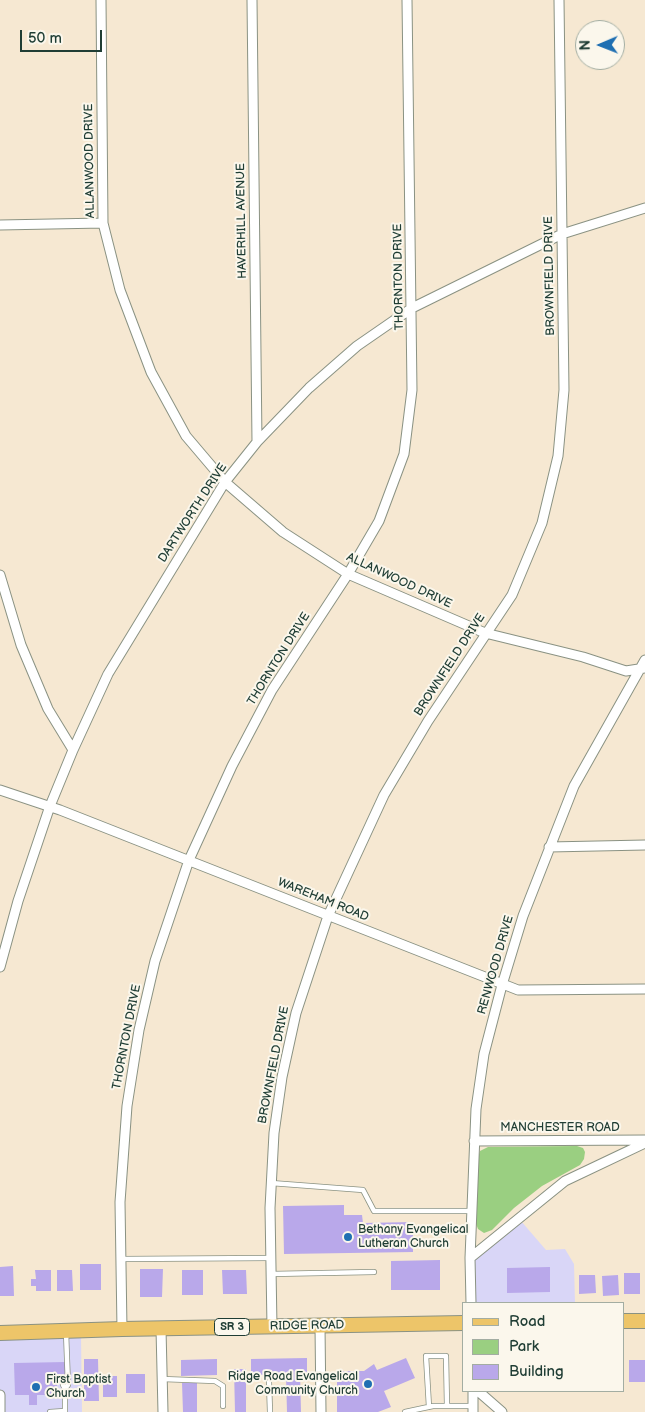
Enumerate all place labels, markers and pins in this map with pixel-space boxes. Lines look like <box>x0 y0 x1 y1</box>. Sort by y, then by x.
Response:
place label: Bethany Evangelical Lutheran Church <box>358 1223 468 1251</box>
marker: Bethany Evangelical Lutheran Church <box>342 1231 354 1243</box>
place label: Ridge Road Evangelical Community Church <box>228 1370 358 1398</box>
place label: First Baptist Church <box>46 1373 111 1401</box>
marker: Ridge Road Evangelical Community Church <box>362 1378 374 1390</box>
marker: First Baptist Church <box>30 1381 42 1393</box>

